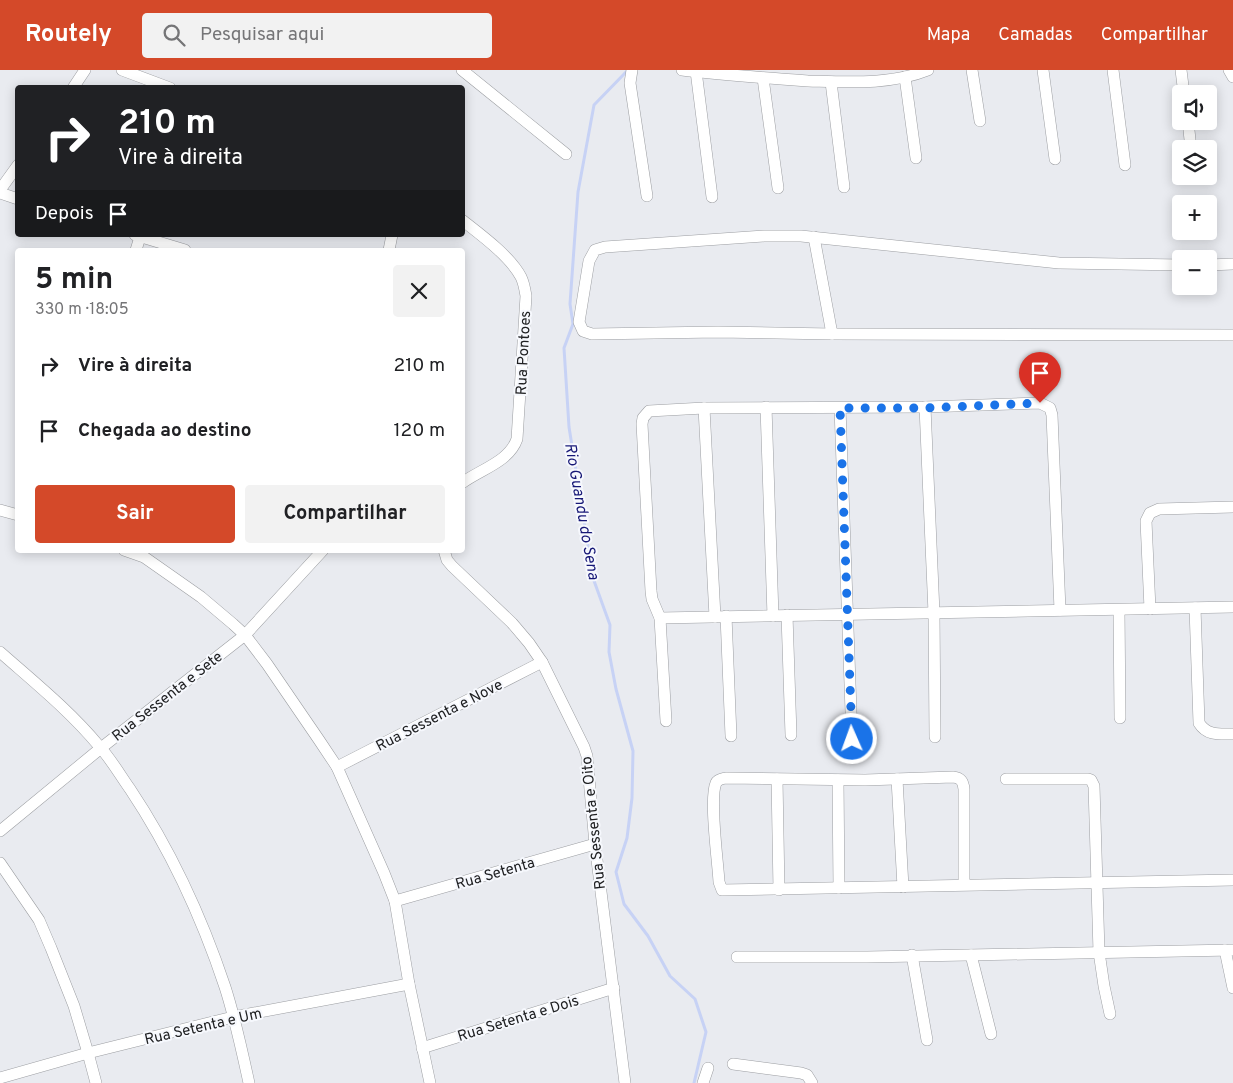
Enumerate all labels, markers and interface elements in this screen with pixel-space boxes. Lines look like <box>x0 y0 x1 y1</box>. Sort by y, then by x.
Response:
search box <box>142 13 492 58</box>
text: Routely <box>25 20 112 50</box>
icon: search <box>160 21 188 49</box>
text: Pesquisar aqui <box>200 23 324 47</box>
text: Mapa <box>927 24 970 47</box>
text: Camadas <box>998 24 1073 47</box>
text: Compartilhar <box>1101 24 1208 47</box>
map controls <box>1172 85 1217 295</box>
button: sound <box>1172 85 1217 130</box>
text: 210 m <box>118 102 216 146</box>
icon: right <box>35 105 100 170</box>
button: layers <box>1172 140 1217 185</box>
text: Vire à direita <box>118 145 243 172</box>
button: + <box>1172 195 1217 240</box>
icon: arrive <box>104 200 132 228</box>
text: Depois <box>35 202 94 226</box>
button: − <box>1172 250 1217 295</box>
text: 5 min <box>35 262 113 299</box>
button: close <box>393 265 445 317</box>
text: 330 m · 18:05 <box>35 300 129 320</box>
street label: Rua Pontoes <box>513 310 536 396</box>
icon: right <box>35 352 63 380</box>
pin <box>1019 352 1061 403</box>
text: Vire à direita <box>78 354 192 378</box>
text: 210 m <box>394 354 445 378</box>
icon: arrive <box>1026 359 1054 387</box>
icon: arrive <box>35 417 63 445</box>
text: Chegada ao destino <box>78 419 252 443</box>
text: 120 m <box>394 419 445 443</box>
water label: Rio Guandu do Sena <box>559 441 603 582</box>
button: Sair <box>35 485 235 543</box>
button: Compartilhar <box>245 485 445 543</box>
street label: Rua Sessenta e Sete <box>109 648 227 746</box>
street label: Rua Sessenta e Nove <box>373 676 506 757</box>
position arrow <box>825 712 877 764</box>
street label: Rua Sessenta e Oito <box>578 755 611 890</box>
street label: Rua Setenta <box>454 854 537 895</box>
street label: Rua Setenta e Dois <box>455 992 582 1047</box>
street label: Rua Setenta e Um <box>143 1005 264 1050</box>

